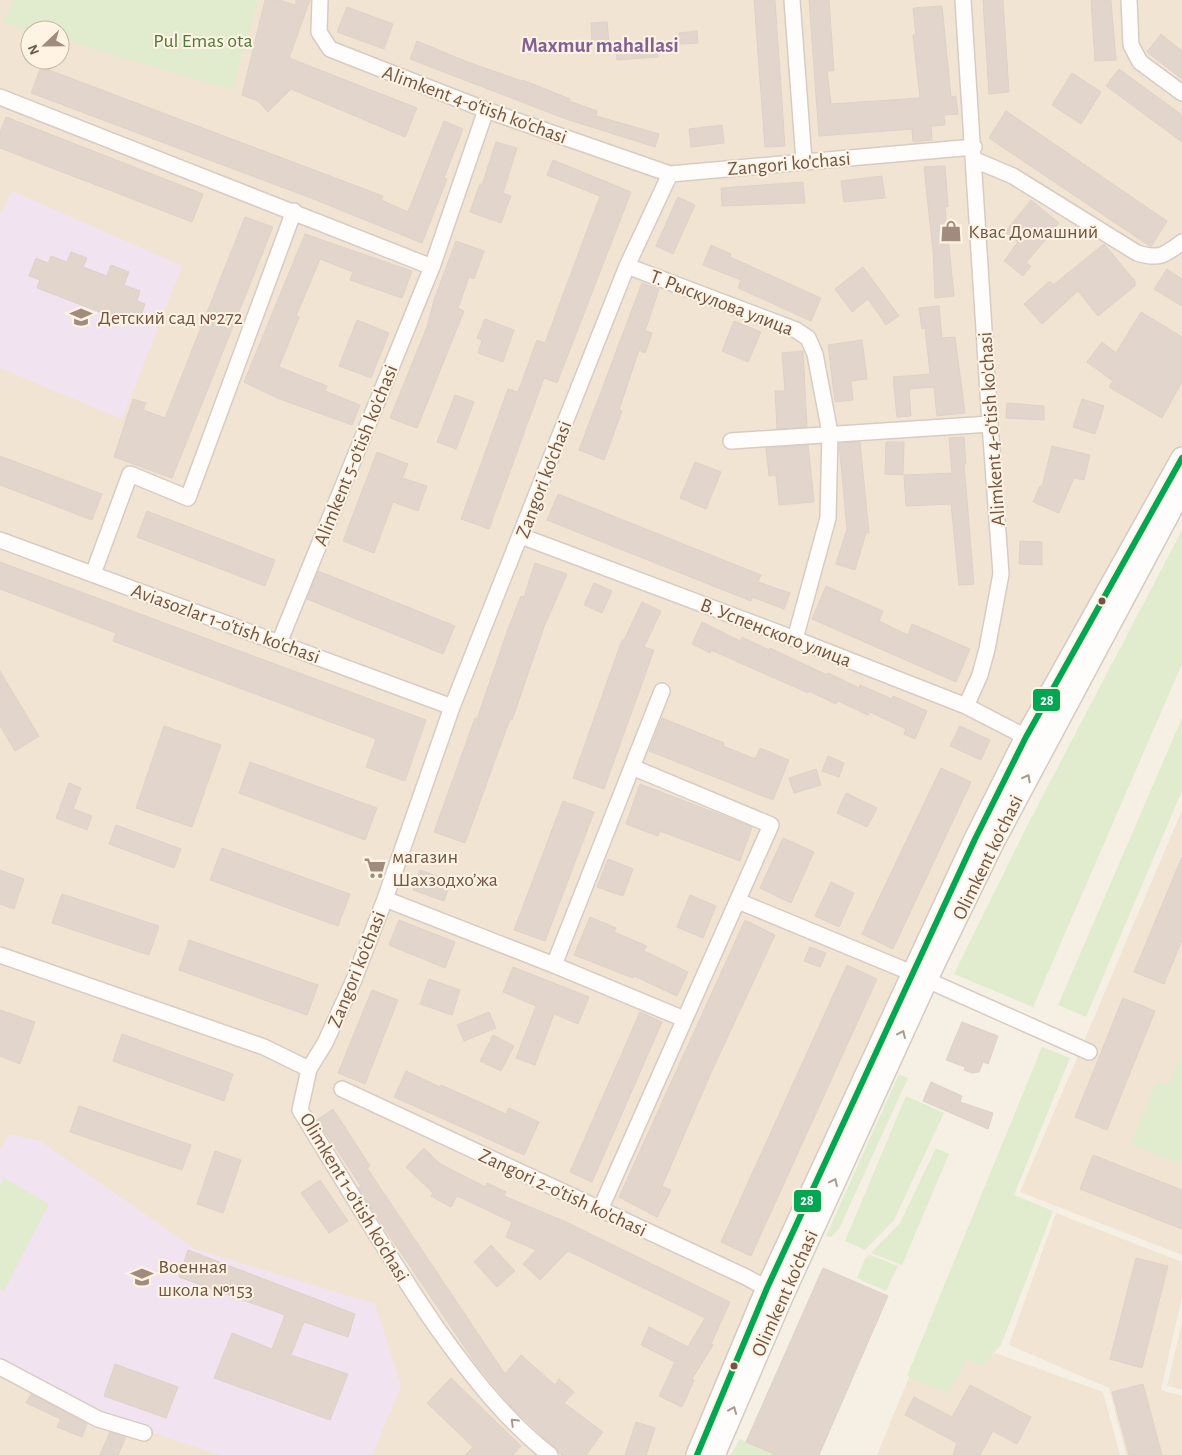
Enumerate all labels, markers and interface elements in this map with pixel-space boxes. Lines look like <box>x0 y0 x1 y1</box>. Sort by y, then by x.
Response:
north arrow <box>20 20 70 70</box>
park label: Pul Emas ota <box>153 31 253 51</box>
district label: Maxmur mahallasi <box>521 35 679 56</box>
text: N <box>26 42 42 57</box>
street label: Alimkent 4-o'tish ko'chasi <box>380 62 570 148</box>
street label: Zangori ko'chasi <box>727 149 852 179</box>
shop icon: Квас Домашний <box>938 218 964 244</box>
place label: Квас Домашний <box>968 222 1098 242</box>
street label: Т. Рыскулова улица <box>647 266 796 339</box>
school or university icon: Детский сад №272 <box>68 304 94 330</box>
place label: Детский сад №272 <box>98 308 243 328</box>
street label: Alimkent 4-o'tish ko'chasi <box>975 331 1009 527</box>
street label: Alimkent 5-o'tish ko'chasi <box>310 362 401 549</box>
street label: Zangori ko'chasi <box>512 418 575 541</box>
street label: Aviasozlar 1-o'tish ko'chasi <box>129 580 323 667</box>
street label: В. Успенского улица <box>697 595 854 671</box>
unlabelled marker <box>1097 596 1107 606</box>
line badge: 28 <box>1032 688 1061 712</box>
text: 28 <box>1040 694 1054 708</box>
one-way arrow <box>1020 774 1030 783</box>
street label: Olimkent ko'chasi <box>949 792 1027 923</box>
place label: магазин Шахзодхо’жа <box>392 847 498 890</box>
supermarket icon: магазин Шахзодхо’жа <box>362 855 388 881</box>
street label: Zangori ko'chasi <box>325 908 389 1030</box>
one-way arrow <box>896 1030 906 1039</box>
street label: Olimkent 1-o'tish ko'chasi <box>296 1110 412 1285</box>
street label: Zangori 2-o'tish ko'chasi <box>476 1145 650 1241</box>
one-way arrow <box>828 1178 839 1187</box>
line badge: 28 <box>793 1189 822 1213</box>
text: 28 <box>800 1194 814 1208</box>
street label: Olimkent ko'chasi <box>748 1227 822 1360</box>
place label: Военная школа №153 <box>158 1257 253 1300</box>
school or university icon: Военная школа №153 <box>129 1264 155 1290</box>
unlabelled marker <box>729 1361 739 1371</box>
one-way arrow <box>726 1406 737 1415</box>
one-way arrow <box>511 1419 520 1428</box>

